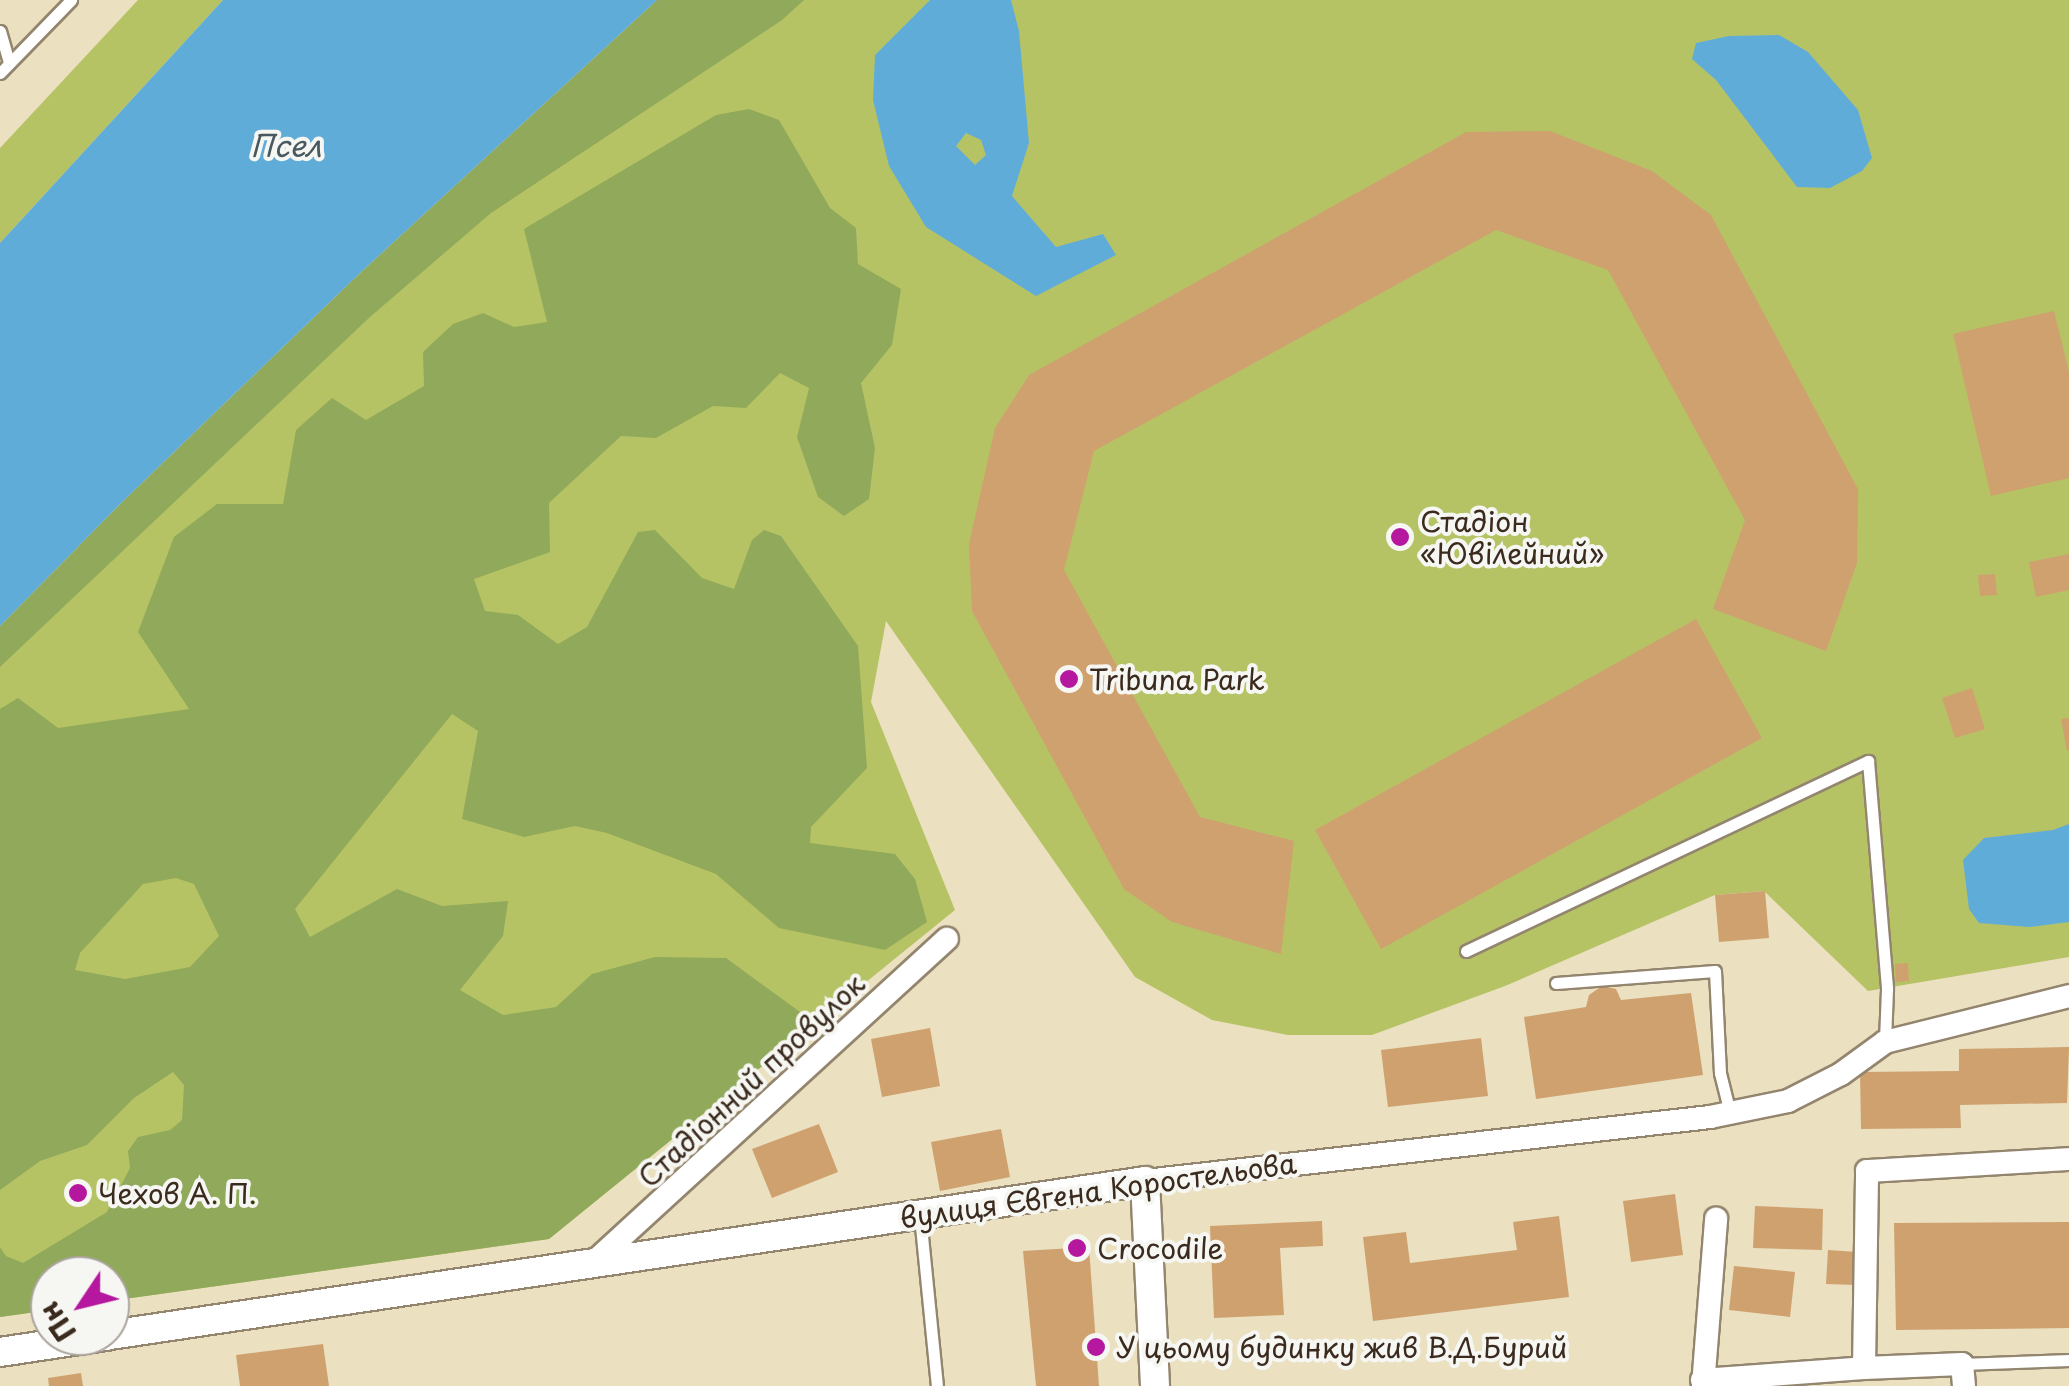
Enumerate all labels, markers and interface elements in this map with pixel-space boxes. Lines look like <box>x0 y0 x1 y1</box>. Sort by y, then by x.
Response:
water label: Псел <box>251 127 321 163</box>
place label: Стадіон «Ювілейний» <box>1420 504 1604 570</box>
marker: Стадіон «Ювілейний» <box>1389 526 1411 548</box>
place label: Tribuna Park <box>1089 662 1264 696</box>
marker: Tribuna Park <box>1058 668 1080 690</box>
street label: Стадіонний провулок <box>631 967 871 1193</box>
street label: вулиця Євгена Коростельова <box>896 1145 1300 1235</box>
place label: Чехов А. П. <box>98 1176 256 1210</box>
marker: Чехов А. П. <box>67 1182 89 1204</box>
place label: Crocodile <box>1097 1231 1223 1265</box>
marker: Crocodile <box>1066 1237 1088 1259</box>
north arrow <box>30 1256 130 1356</box>
text: Пн <box>27 1293 86 1351</box>
place label: У цьому будинку жив В.Д.Бурий <box>1116 1330 1569 1364</box>
marker: У цьому будинку жив В.Д.Бурий <box>1085 1336 1107 1358</box>

